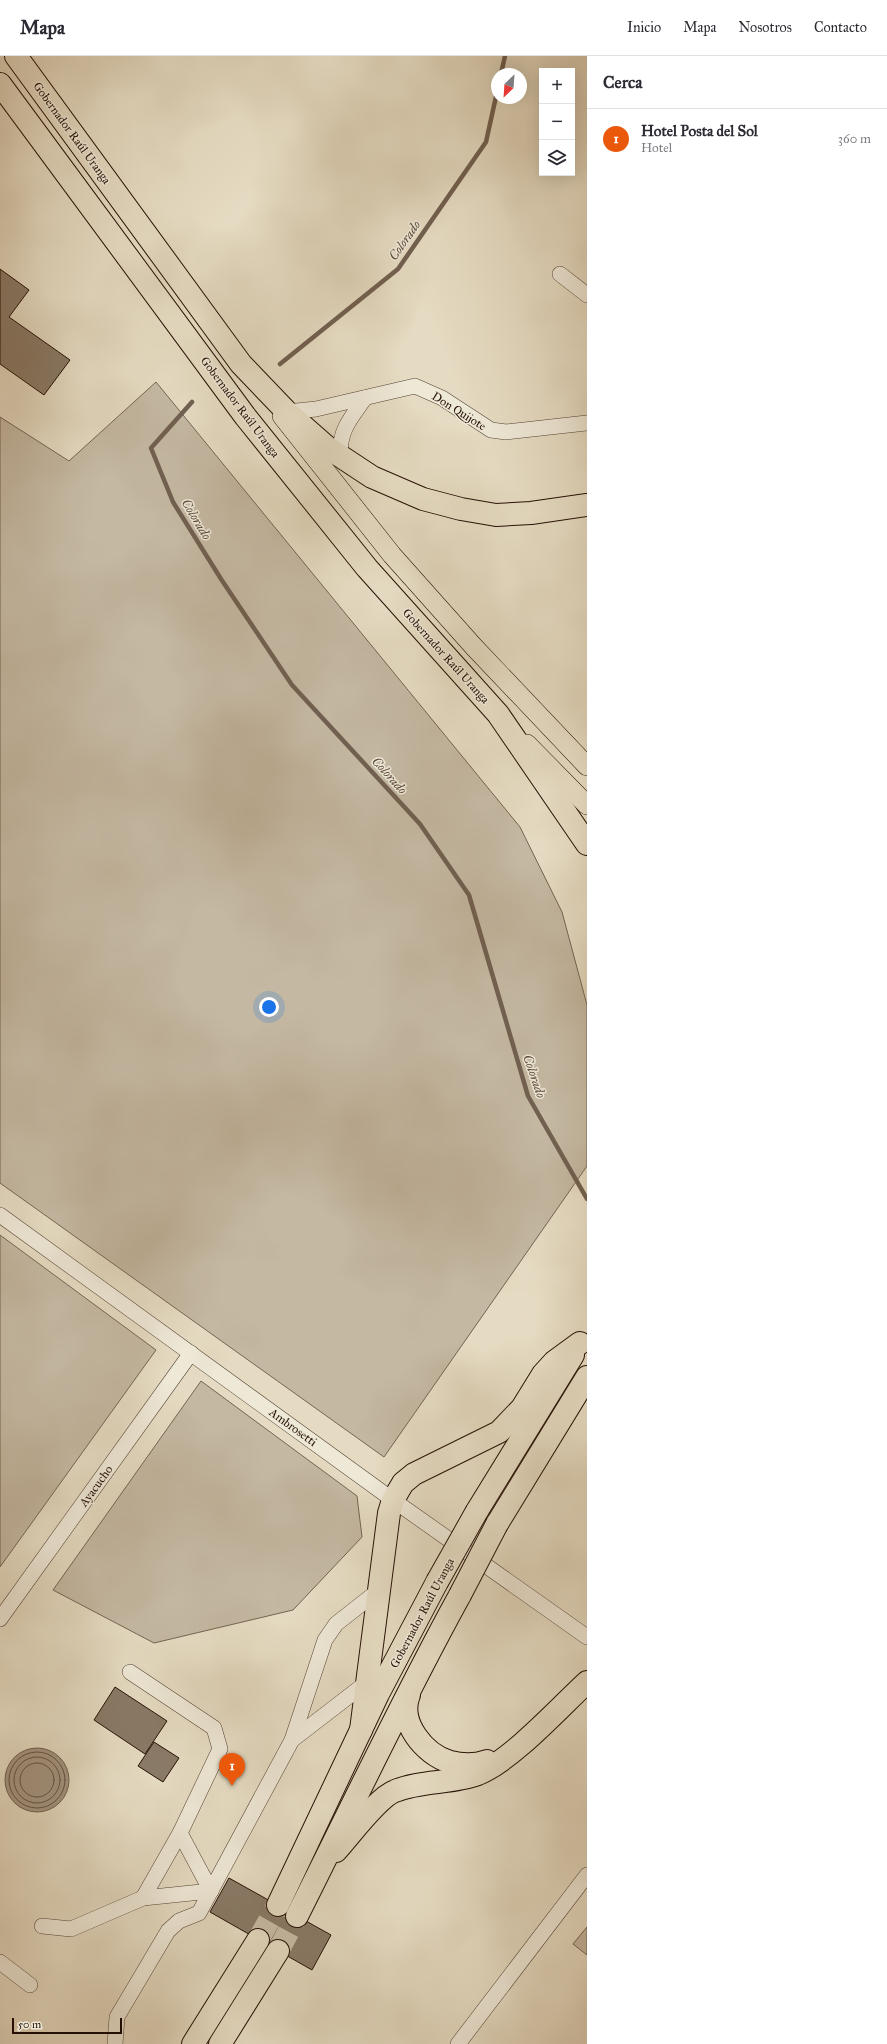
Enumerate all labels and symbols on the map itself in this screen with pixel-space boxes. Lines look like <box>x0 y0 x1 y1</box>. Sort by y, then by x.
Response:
north arrow <box>491 68 527 104</box>
street label: Gobernador Raúl Uranga <box>29 79 114 188</box>
water label: Colorado <box>385 218 424 264</box>
street label: Gobernador Raúl Uranga <box>197 354 283 462</box>
street label: Don Quijote <box>429 389 489 433</box>
water label: Colorado <box>178 496 215 543</box>
street label: Gobernador Raúl Uranga <box>399 606 493 708</box>
water label: Colorado <box>368 754 410 798</box>
your location <box>259 997 279 1017</box>
water label: Colorado <box>519 1052 549 1100</box>
street label: Ambrosetti <box>266 1404 320 1449</box>
street label: Ayacucho <box>76 1463 116 1510</box>
street label: Gobernador Raúl Uranga <box>387 1555 458 1671</box>
pin: 1 <box>219 1753 245 1786</box>
scale bar <box>12 2016 122 2035</box>

